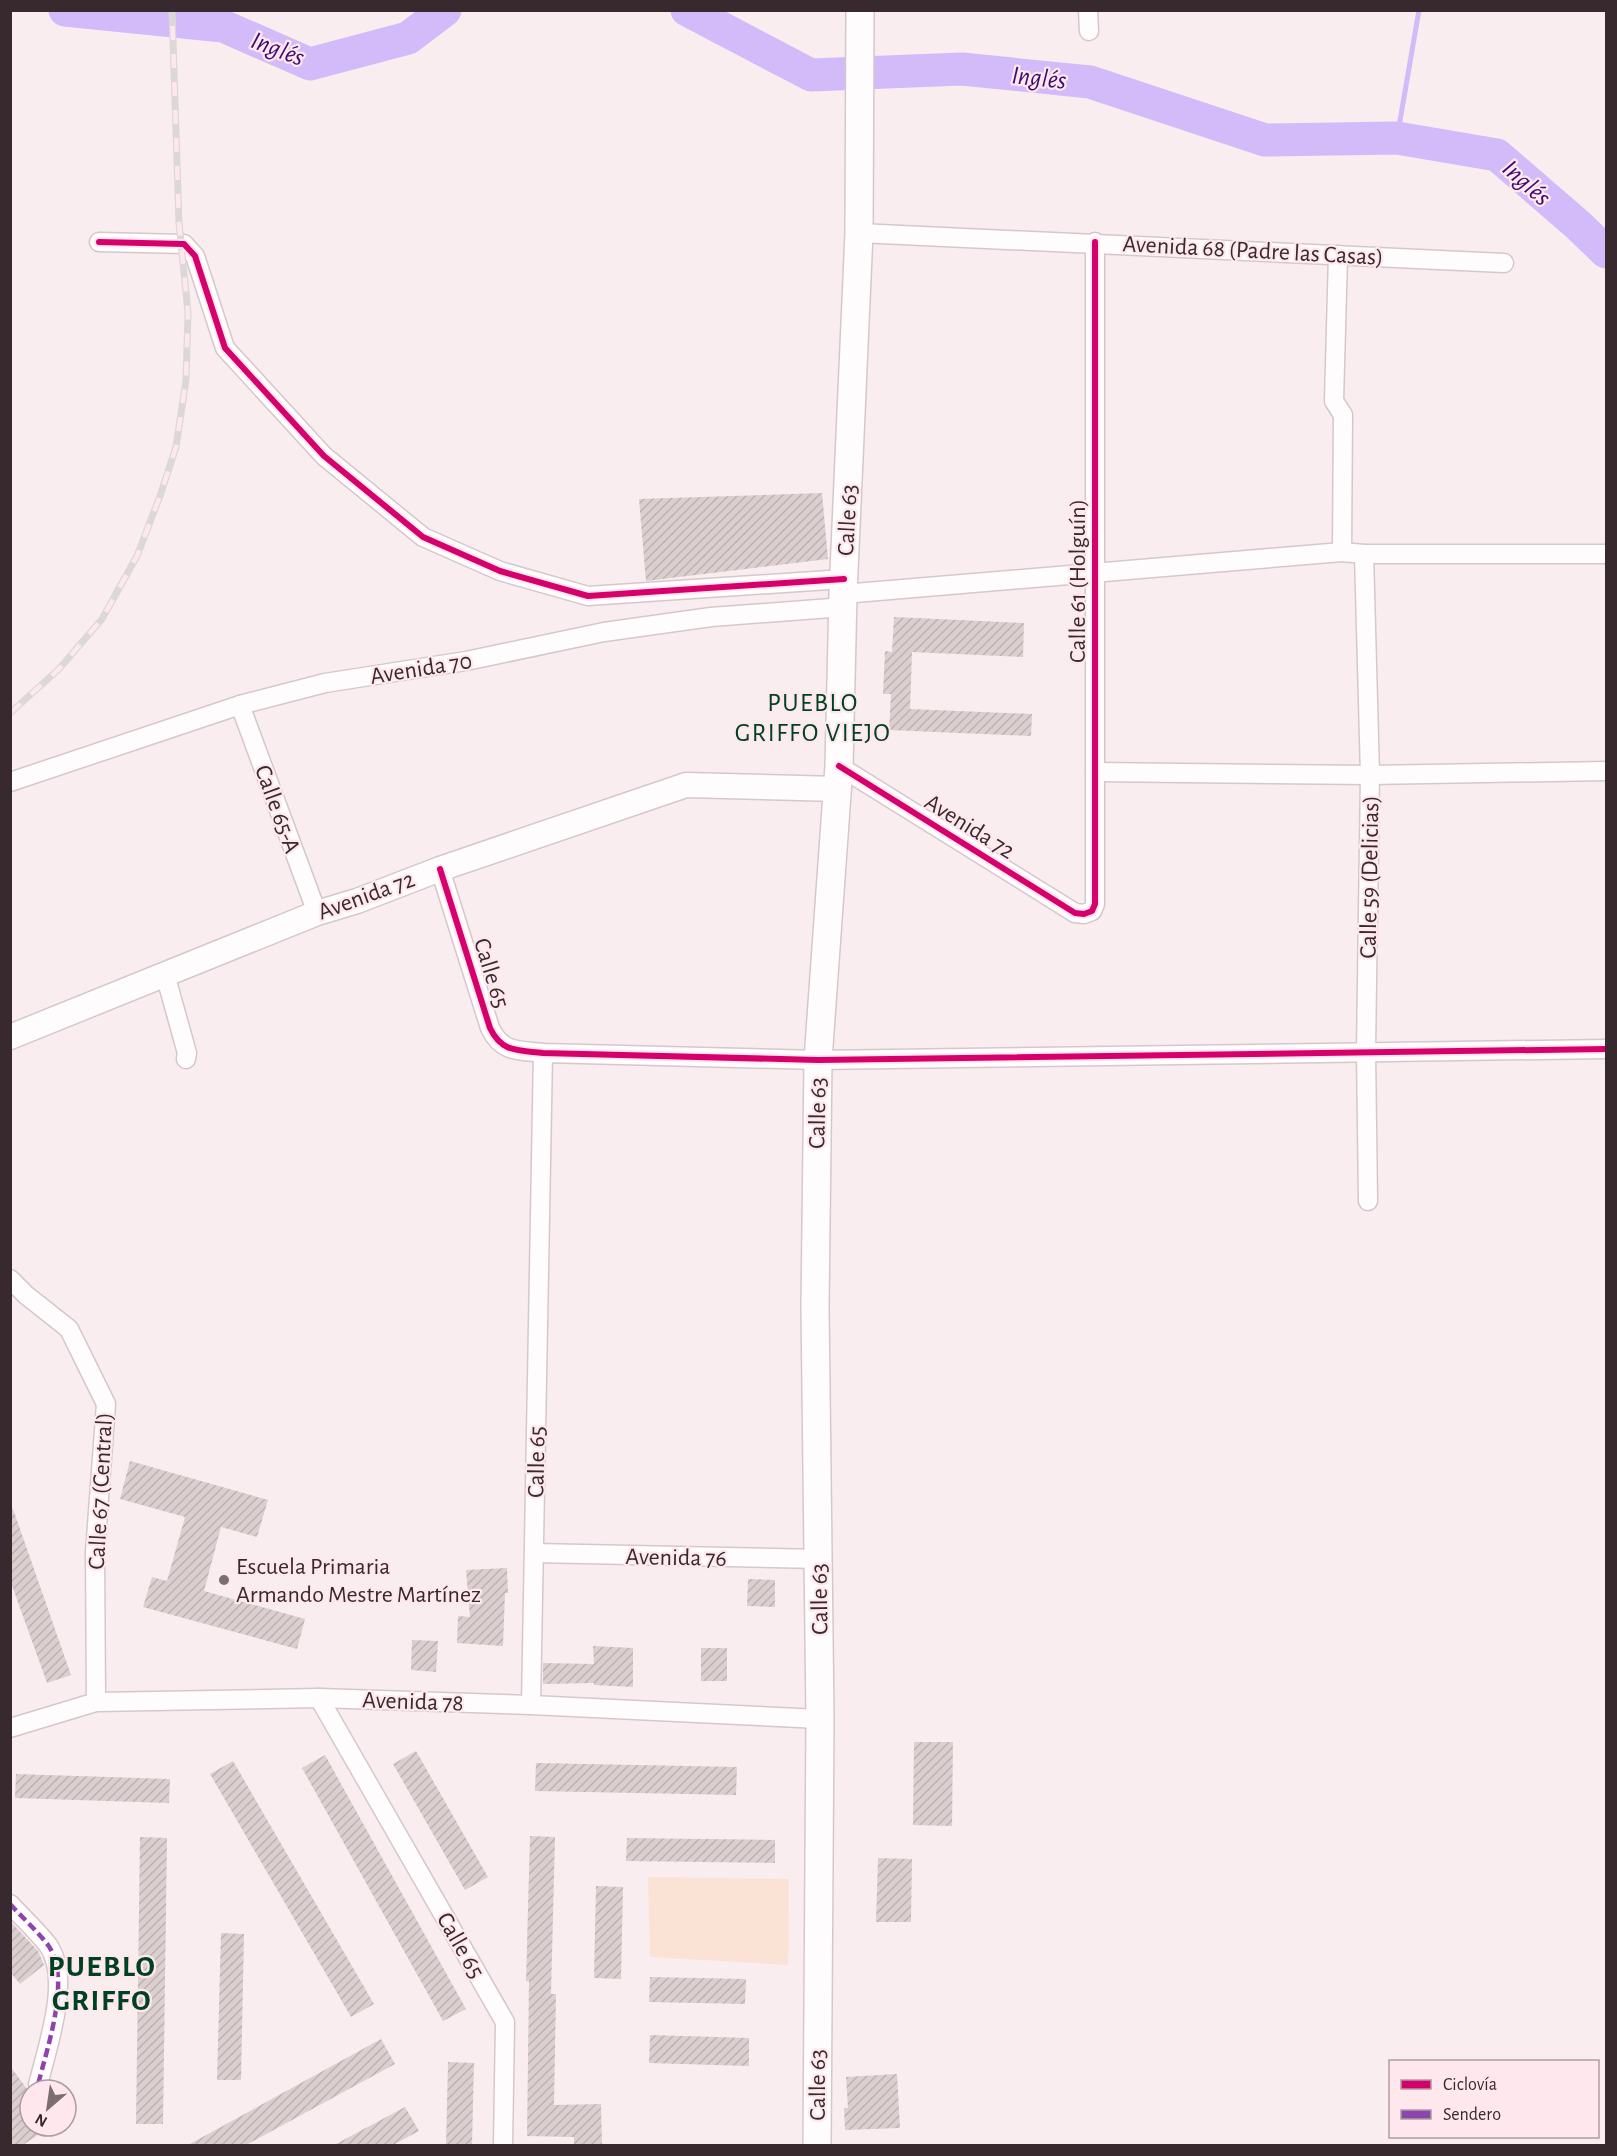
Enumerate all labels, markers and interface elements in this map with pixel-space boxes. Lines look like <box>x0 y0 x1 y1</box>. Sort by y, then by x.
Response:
water label: Inglés <box>248 27 308 71</box>
water label: Inglés <box>1010 62 1067 94</box>
water label: Inglés <box>1497 155 1555 211</box>
street label: Avenida 68 (Padre las Casas) <box>1122 232 1384 270</box>
street label: Calle 63 <box>834 484 862 556</box>
street label: Calle 61 (Holguín) <box>1066 499 1090 663</box>
street label: Avenida 70 <box>369 649 474 689</box>
district label: PUEBLO GRIFFO VIEJO <box>735 690 891 746</box>
street label: Calle 65-A <box>250 762 304 857</box>
street label: Avenida 72 <box>920 790 1019 864</box>
street label: Calle 59 (Delicias) <box>1357 795 1383 959</box>
street label: Avenida 72 <box>315 867 418 924</box>
street label: Calle 65 <box>469 935 513 1011</box>
street label: Calle 63 <box>805 1077 831 1149</box>
street label: Calle 67 (Central) <box>85 1412 117 1570</box>
street label: Calle 65 <box>524 1426 550 1498</box>
street label: Avenida 76 <box>625 1545 727 1571</box>
place label: Escuela Primaria Armando Mestre Martínez <box>236 1555 481 1607</box>
street label: Calle 63 <box>807 1563 833 1635</box>
marker: Escuela Primaria Armando Mestre Martínez <box>217 1573 231 1587</box>
street label: Avenida 78 <box>362 1688 464 1716</box>
street label: Calle 65 <box>432 1908 488 1983</box>
district label: PUEBLO GRIFFO <box>48 1952 156 2016</box>
street label: Calle 63 <box>806 2049 830 2121</box>
legend <box>1389 2060 1599 2138</box>
text: Ciclovía <box>1443 2076 1497 2094</box>
north arrow <box>18 2078 78 2138</box>
text: Sendero <box>1443 2106 1501 2124</box>
text: N <box>32 2111 50 2130</box>

